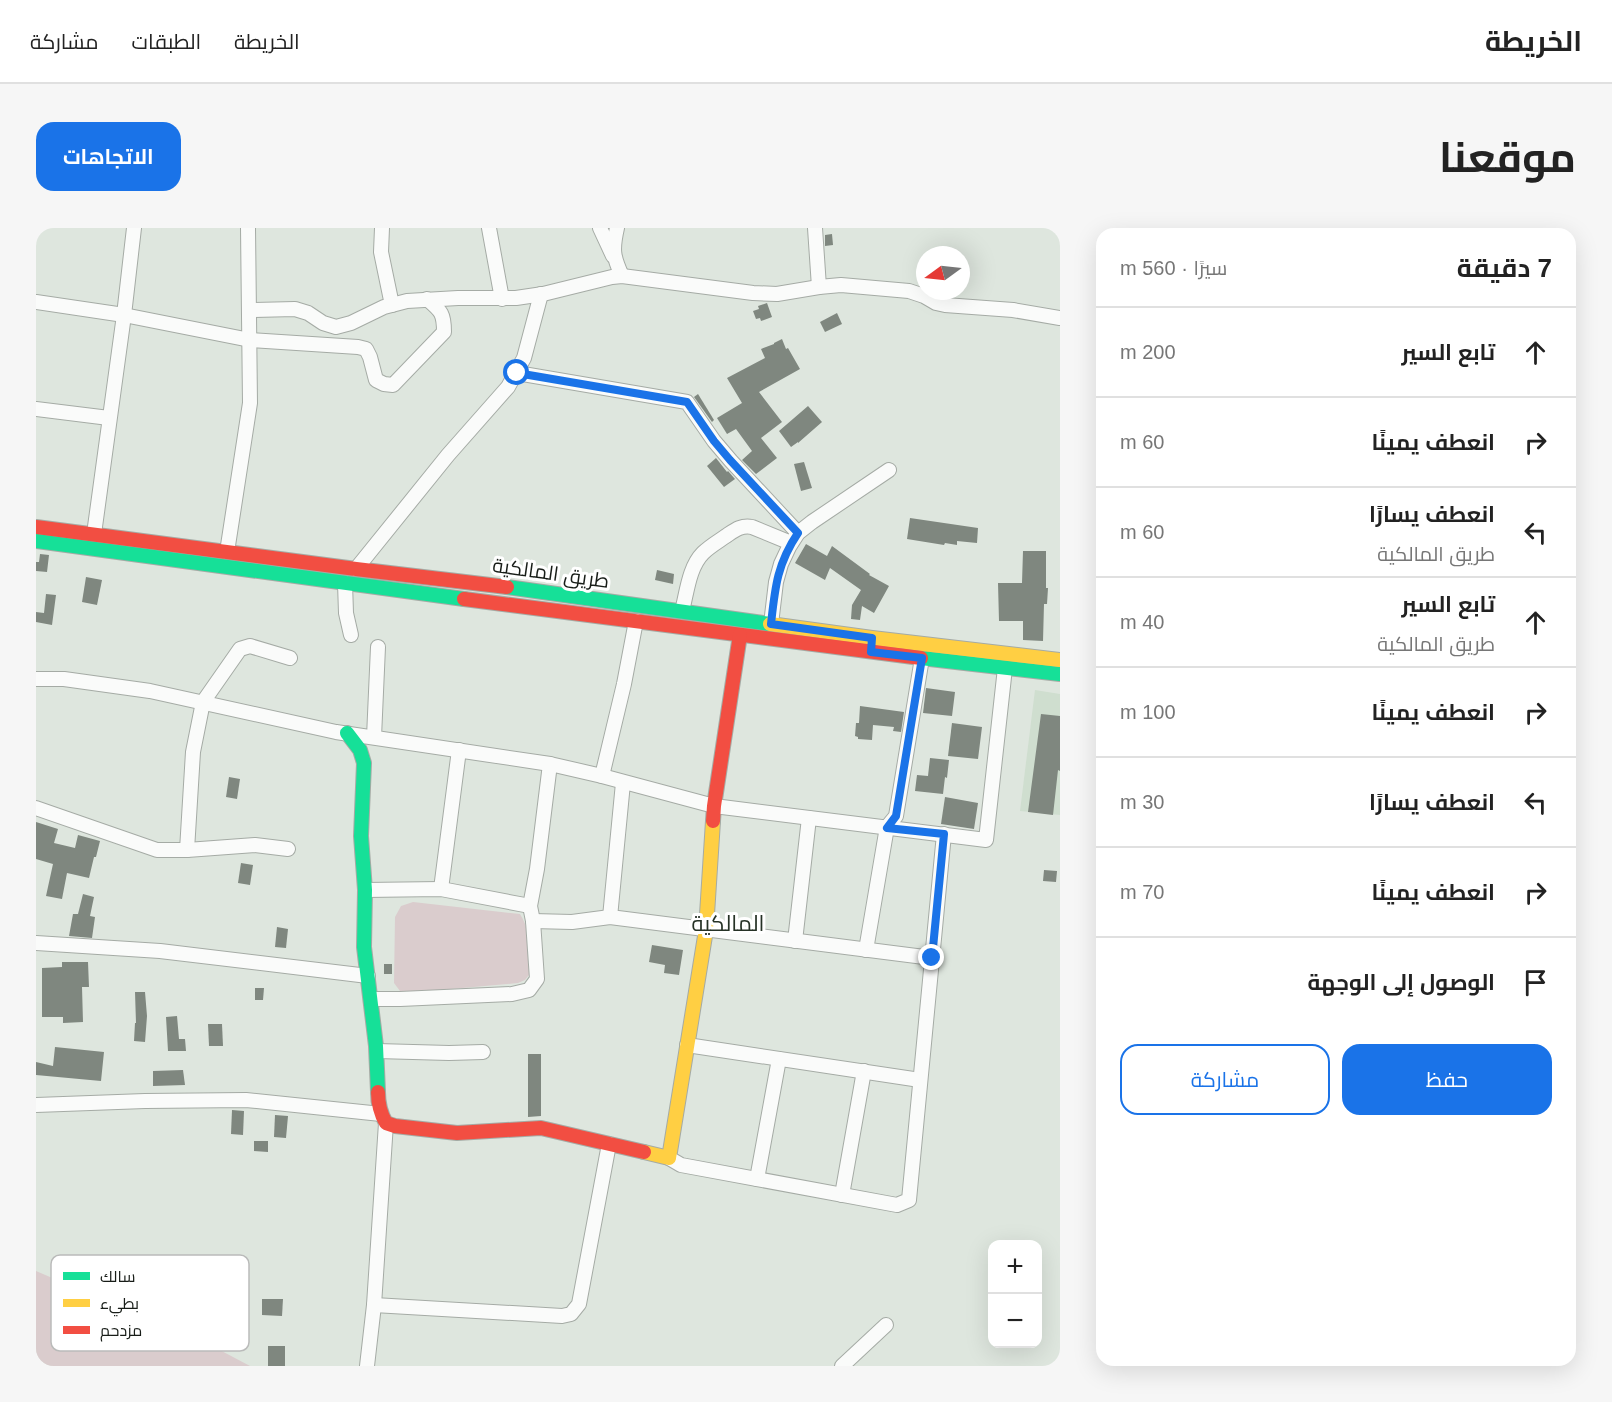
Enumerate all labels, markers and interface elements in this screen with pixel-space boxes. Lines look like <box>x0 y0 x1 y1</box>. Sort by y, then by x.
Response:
text: الخريطة <box>1485 26 1582 57</box>
text: مشاركة <box>30 30 99 53</box>
text: الطبقات <box>132 30 201 53</box>
text: الخريطة <box>234 30 300 53</box>
button: الاتجاهات <box>36 122 181 191</box>
text: موقعنا <box>1439 134 1576 181</box>
north arrow <box>916 246 970 300</box>
text: 7 دقيقة <box>1457 253 1552 283</box>
text: سيرًا · 560 m <box>1120 257 1227 279</box>
icon: ahead <box>1519 336 1552 369</box>
text: تابع السير <box>1401 340 1495 365</box>
text: 200 m <box>1120 341 1176 363</box>
route start <box>503 359 529 385</box>
icon: right <box>1519 426 1552 459</box>
text: انعطف يمينًا <box>1372 430 1495 455</box>
text: 60 m <box>1120 431 1164 453</box>
text: انعطف يسارًا <box>1369 502 1495 527</box>
icon: left <box>1519 516 1552 549</box>
text: 60 m <box>1120 521 1164 543</box>
text: طريق المالكية <box>1377 543 1495 565</box>
street label: طريق المالكية <box>491 554 611 594</box>
text: تابع السير <box>1401 592 1495 617</box>
icon: ahead <box>1519 606 1552 639</box>
text: 40 m <box>1120 611 1164 633</box>
text: طريق المالكية <box>1377 633 1495 655</box>
icon: right <box>1519 696 1552 729</box>
text: انعطف يمينًا <box>1372 700 1495 725</box>
text: 100 m <box>1120 701 1176 723</box>
icon: left <box>1519 786 1552 819</box>
text: انعطف يسارًا <box>1369 790 1495 815</box>
text: 30 m <box>1120 791 1164 813</box>
icon: right <box>1519 876 1552 909</box>
text: انعطف يمينًا <box>1372 880 1495 905</box>
text: 70 m <box>1120 881 1164 903</box>
district label: المالكية <box>691 911 765 936</box>
route end <box>918 944 944 970</box>
icon: arrive <box>1519 966 1552 999</box>
text: الوصول إلى الوجهة <box>1308 970 1495 995</box>
button: مشاركة <box>1120 1044 1330 1115</box>
button: حفظ <box>1342 1044 1552 1115</box>
map controls <box>988 1240 1042 1348</box>
button: + <box>988 1240 1042 1294</box>
legend <box>51 1255 249 1351</box>
text: سالك <box>100 1268 135 1285</box>
button: − <box>988 1294 1042 1348</box>
text: بطيء <box>100 1295 139 1317</box>
text: مزدحم <box>100 1322 142 1342</box>

